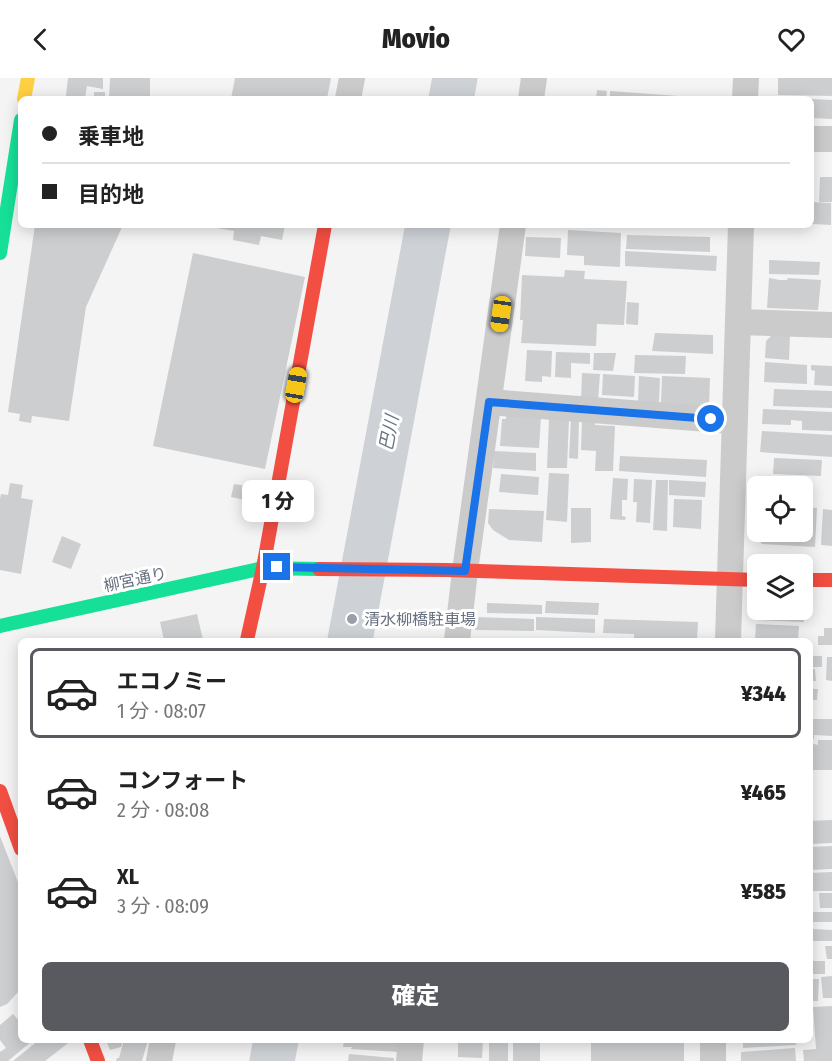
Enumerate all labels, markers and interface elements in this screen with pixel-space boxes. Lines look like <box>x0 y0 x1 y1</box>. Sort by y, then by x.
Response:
icon: back <box>24 23 57 56</box>
text: Movio <box>382 23 450 55</box>
icon: heart <box>775 23 808 56</box>
text: 乗車地 <box>78 123 144 150</box>
text: 目的地 <box>78 181 144 208</box>
car <box>490 295 512 333</box>
car <box>284 366 308 404</box>
route start <box>697 405 724 432</box>
water label: 巴川 <box>375 411 404 453</box>
map controls <box>747 476 813 620</box>
button: locate <box>747 476 813 542</box>
callout: 1 分 <box>241 480 313 522</box>
text: 1 分 <box>262 489 294 513</box>
route end <box>263 553 290 580</box>
button: layers <box>747 554 813 620</box>
street label: 柳宮通り <box>102 564 168 595</box>
place label: 清水柳橋駐車場 <box>364 610 476 629</box>
marker: 清水柳橋駐車場 <box>345 612 359 626</box>
icon: car <box>45 666 99 720</box>
text: エコノミー <box>117 668 227 695</box>
text: ¥344 <box>741 680 786 707</box>
text: 1 分 · 08:07 <box>117 699 206 723</box>
icon: car <box>45 765 99 819</box>
text: コンフォート <box>117 767 248 794</box>
text: ¥465 <box>741 779 786 806</box>
text: 2 分 · 08:08 <box>117 798 209 822</box>
text: XL <box>117 863 139 890</box>
icon: car <box>45 864 99 918</box>
text: ¥585 <box>741 878 786 905</box>
text: 3 分 · 08:09 <box>117 894 209 918</box>
button: 確定 <box>42 962 789 1031</box>

